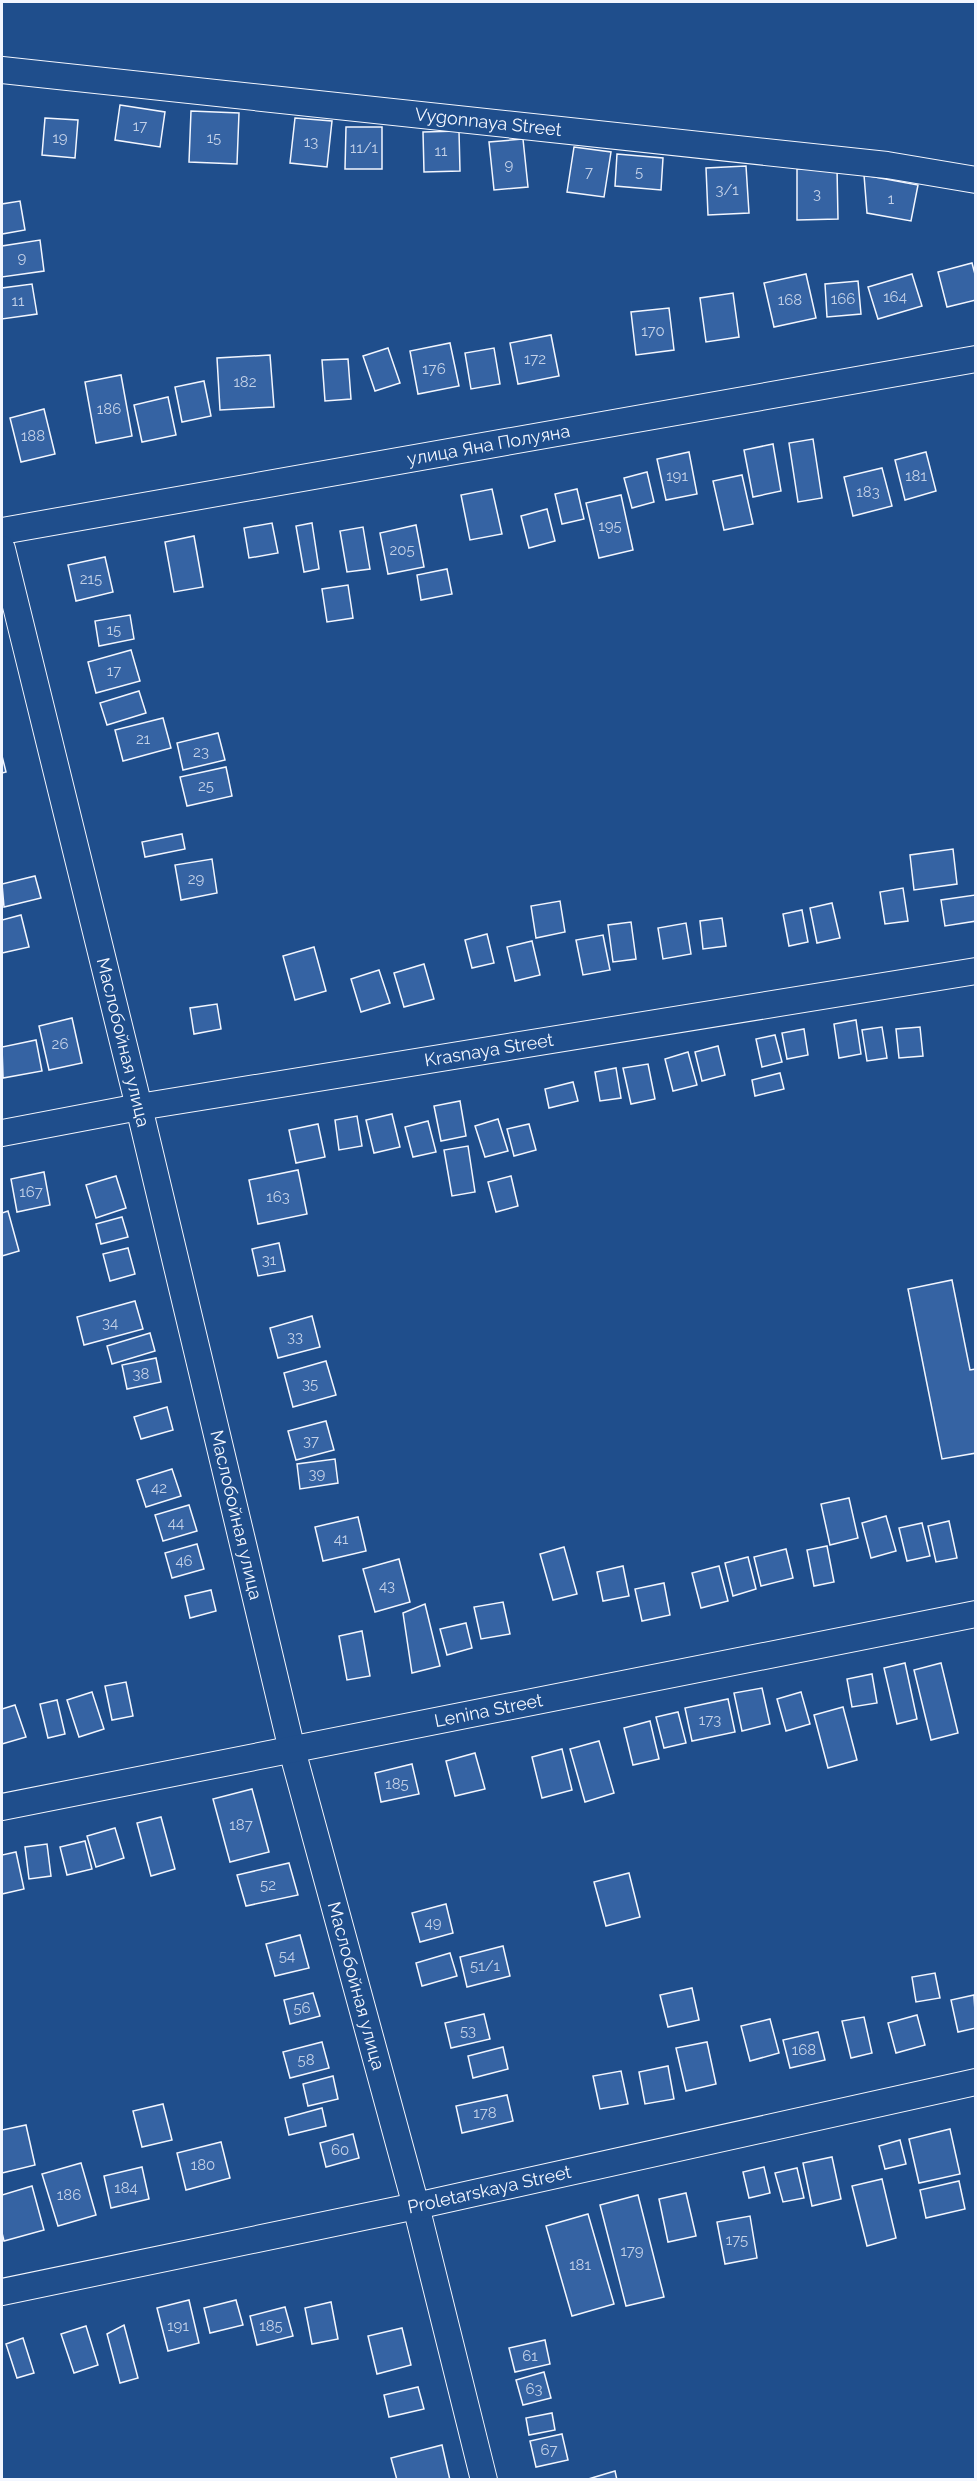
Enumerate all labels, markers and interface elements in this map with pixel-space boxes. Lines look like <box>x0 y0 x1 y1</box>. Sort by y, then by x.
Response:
street label: Vygonnaya Street <box>414 103 563 140</box>
house number: 17 <box>133 117 147 135</box>
house number: 19 <box>52 129 68 147</box>
house number: 15 <box>207 129 221 147</box>
house number: 13 <box>304 133 318 151</box>
house number: 11/1 <box>350 139 379 157</box>
house number: 11 <box>435 142 448 160</box>
house number: 9 <box>505 156 514 174</box>
house number: 7 <box>585 163 593 181</box>
house number: 5 <box>635 163 643 181</box>
house number: 3/1 <box>715 181 739 199</box>
house number: 3 <box>813 185 821 203</box>
house number: 1 <box>888 190 895 208</box>
house number: 9 <box>18 249 27 267</box>
house number: 164 <box>883 288 907 306</box>
house number: 166 <box>831 290 855 308</box>
house number: 168 <box>778 291 802 309</box>
house number: 11 <box>12 292 25 310</box>
house number: 170 <box>641 322 665 340</box>
house number: 172 <box>524 350 546 368</box>
house number: 176 <box>422 360 446 378</box>
house number: 182 <box>233 373 257 391</box>
house number: 186 <box>97 400 121 418</box>
street label: улица Яна Полуяна <box>405 420 572 469</box>
house number: 188 <box>21 427 45 445</box>
house number: 191 <box>666 467 688 485</box>
house number: 181 <box>905 467 927 485</box>
house number: 183 <box>856 483 880 501</box>
house number: 195 <box>598 517 622 535</box>
house number: 205 <box>389 541 415 559</box>
house number: 215 <box>80 570 102 588</box>
house number: 15 <box>107 621 121 639</box>
house number: 17 <box>107 662 121 680</box>
house number: 21 <box>136 730 151 748</box>
house number: 23 <box>193 743 209 761</box>
house number: 25 <box>198 777 214 795</box>
house number: 29 <box>188 870 205 888</box>
street label: Маслобойная улица <box>93 955 154 1129</box>
street label: Krasnaya Street <box>423 1029 555 1070</box>
house number: 26 <box>52 1035 68 1053</box>
house number: 167 <box>19 1183 43 1201</box>
house number: 163 <box>266 1188 290 1206</box>
house number: 31 <box>262 1251 277 1269</box>
house number: 34 <box>102 1314 118 1332</box>
house number: 33 <box>287 1328 303 1346</box>
house number: 38 <box>133 1365 150 1383</box>
house number: 35 <box>302 1375 318 1393</box>
street label: Маслобойная улица <box>206 1428 267 1602</box>
house number: 37 <box>303 1432 319 1450</box>
house number: 39 <box>309 1465 326 1483</box>
house number: 42 <box>151 1479 167 1497</box>
house number: 44 <box>168 1514 184 1532</box>
house number: 41 <box>334 1530 349 1548</box>
house number: 46 <box>175 1552 193 1570</box>
house number: 43 <box>379 1577 395 1595</box>
street label: Lenina Street <box>432 1689 545 1731</box>
house number: 173 <box>699 1711 721 1729</box>
house number: 185 <box>385 1775 409 1793</box>
house number: 187 <box>229 1816 253 1834</box>
house number: 52 <box>260 1876 276 1894</box>
street label: Маслобойная улица <box>324 1899 390 2072</box>
house number: 49 <box>425 1914 442 1932</box>
house number: 54 <box>279 1947 295 1965</box>
house number: 51/1 <box>470 1957 500 1975</box>
house number: 56 <box>293 1999 311 2017</box>
house number: 53 <box>460 2022 476 2040</box>
house number: 168 <box>792 2041 816 2059</box>
house number: 58 <box>297 2051 315 2069</box>
house number: 178 <box>473 2104 497 2122</box>
house number: 60 <box>331 2141 349 2159</box>
house number: 180 <box>191 2156 215 2174</box>
street label: Proletarskaya Street <box>406 2161 573 2217</box>
house number: 184 <box>114 2179 138 2197</box>
house number: 186 <box>57 2186 81 2204</box>
house number: 175 <box>726 2231 748 2249</box>
house number: 179 <box>620 2242 644 2260</box>
house number: 181 <box>569 2256 591 2274</box>
house number: 191 <box>167 2317 189 2335</box>
house number: 185 <box>259 2317 283 2335</box>
house number: 61 <box>522 2347 538 2365</box>
house number: 63 <box>525 2380 543 2398</box>
house number: 67 <box>540 2441 558 2459</box>

